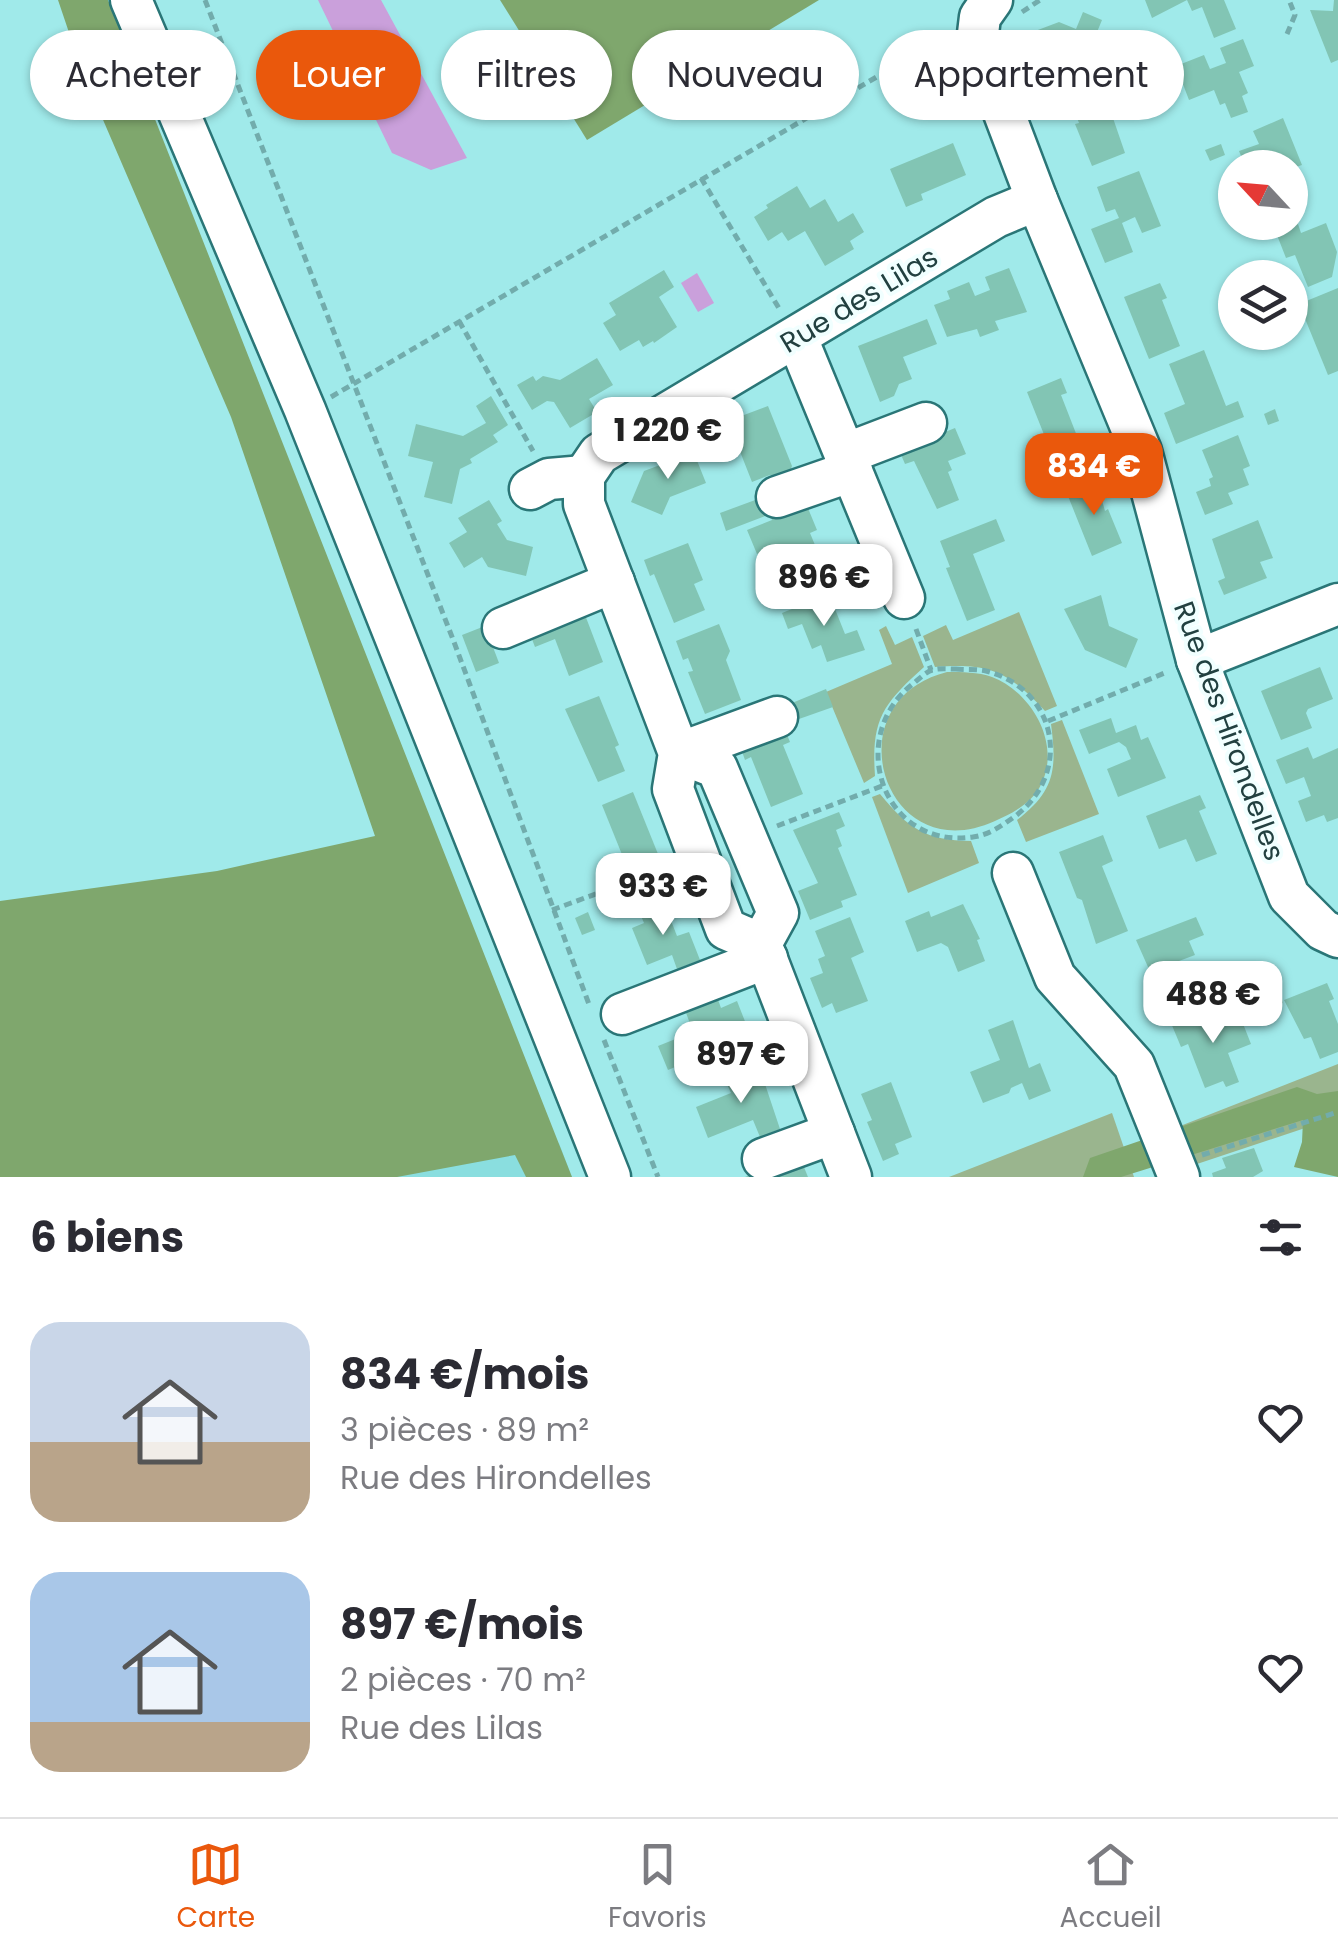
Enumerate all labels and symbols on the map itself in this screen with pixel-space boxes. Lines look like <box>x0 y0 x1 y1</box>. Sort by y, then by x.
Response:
north arrow <box>1218 150 1308 240</box>
street label: Rue des Lilas <box>773 238 945 362</box>
pin: 1 220 € <box>576 397 760 482</box>
pin: 834 € <box>1024 433 1164 518</box>
pin: 896 € <box>754 544 894 629</box>
street label: Rue des Hirondelles <box>1164 596 1294 866</box>
pin: 933 € <box>593 853 733 938</box>
pin: 488 € <box>1143 961 1283 1046</box>
pin: 897 € <box>671 1021 811 1106</box>

